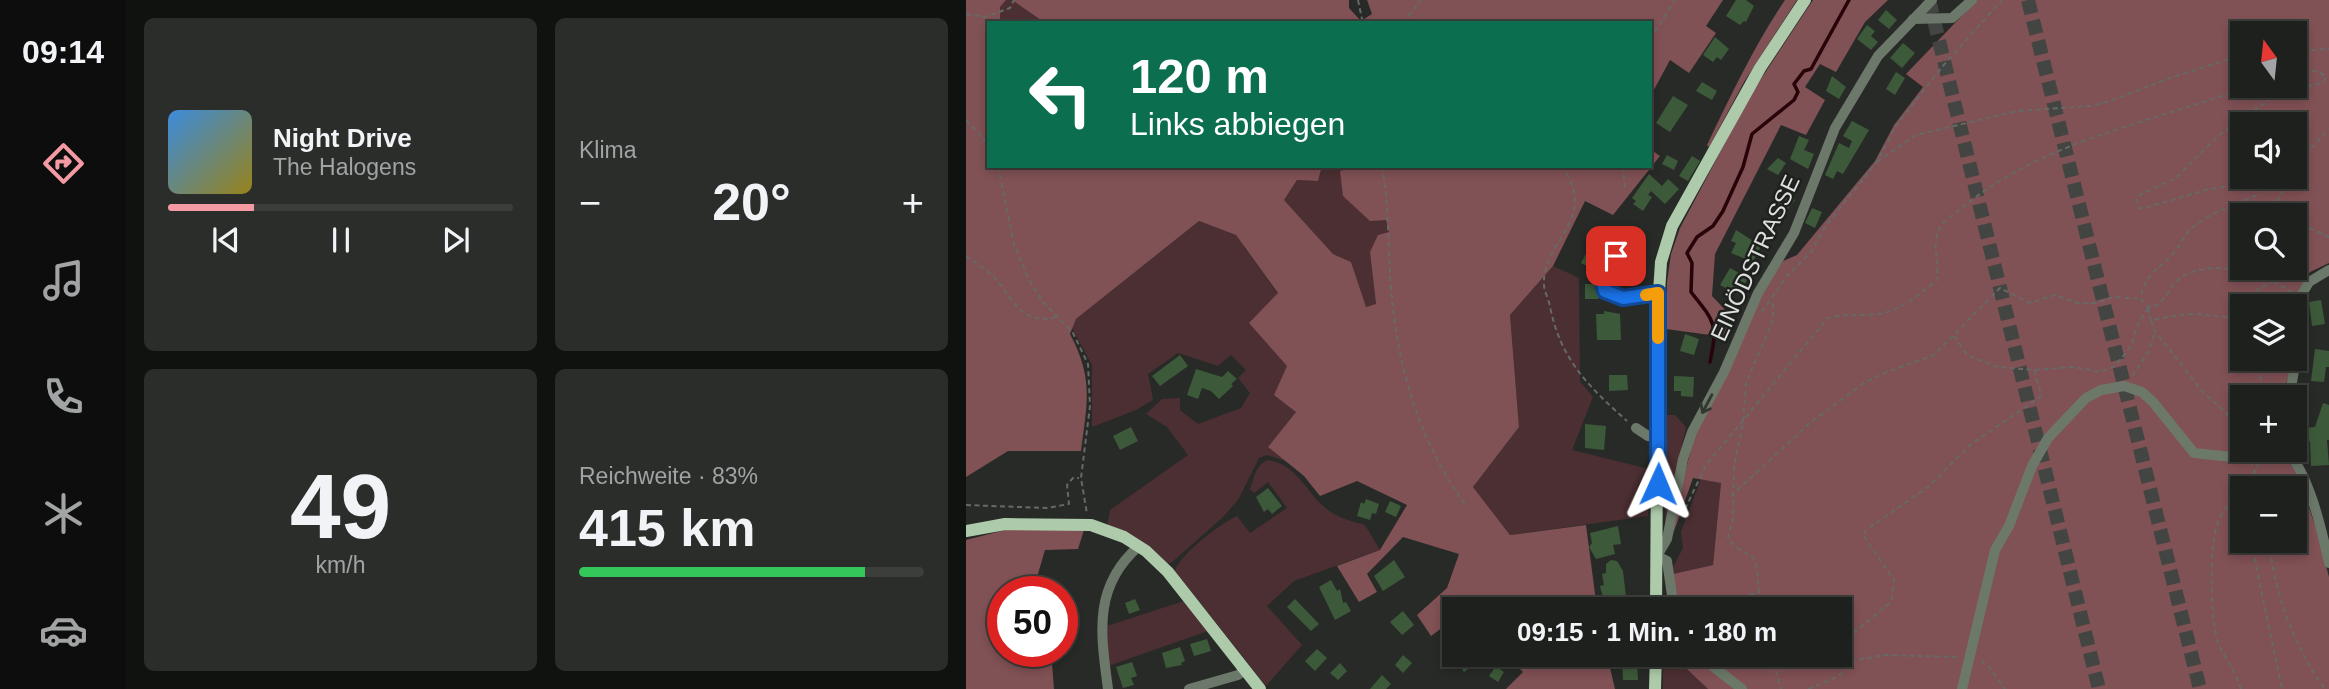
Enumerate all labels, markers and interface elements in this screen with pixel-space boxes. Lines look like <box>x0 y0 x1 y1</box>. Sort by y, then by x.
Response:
north arrow <box>2230 21 2306 98</box>
map controls <box>2230 21 2307 553</box>
text: 09:14 <box>22 34 104 70</box>
icon: left <box>1015 49 1106 140</box>
text: 120 m <box>1130 49 1269 103</box>
text: Links abbiegen <box>1130 106 1345 142</box>
button: sound <box>2230 112 2307 189</box>
text: Night Drive <box>273 123 412 153</box>
text: Klima <box>579 137 637 163</box>
icon: directions <box>39 139 88 188</box>
text: The Halogens <box>273 154 416 180</box>
street label: EINÖDSTRASSE <box>1705 171 1805 345</box>
text: 20° <box>712 173 791 231</box>
text: − <box>579 182 601 224</box>
text: + <box>902 182 924 224</box>
button: search <box>2230 203 2307 280</box>
icon: previous <box>207 221 245 259</box>
icon: pause <box>322 221 360 259</box>
icon: next <box>437 221 475 259</box>
pin <box>1586 226 1646 286</box>
icon: arrive <box>1597 237 1635 275</box>
icon: music <box>39 256 88 305</box>
button: layers <box>2230 294 2307 371</box>
icon: phone <box>39 372 88 421</box>
button: + <box>2230 385 2307 462</box>
one-way arrow <box>1700 393 1714 413</box>
position arrow <box>1621 447 1695 521</box>
text: 49 <box>290 456 391 557</box>
text: Reichweite · 83% <box>579 463 758 489</box>
button: − <box>2230 476 2307 553</box>
icon: climate <box>39 489 88 538</box>
text: 415 km <box>579 499 755 557</box>
text: km/h <box>316 552 365 578</box>
speed limit sign: 50 <box>987 576 1078 667</box>
icon: car <box>39 606 88 655</box>
text: 09:15 · 1 Min. · 180 m <box>1517 617 1777 647</box>

